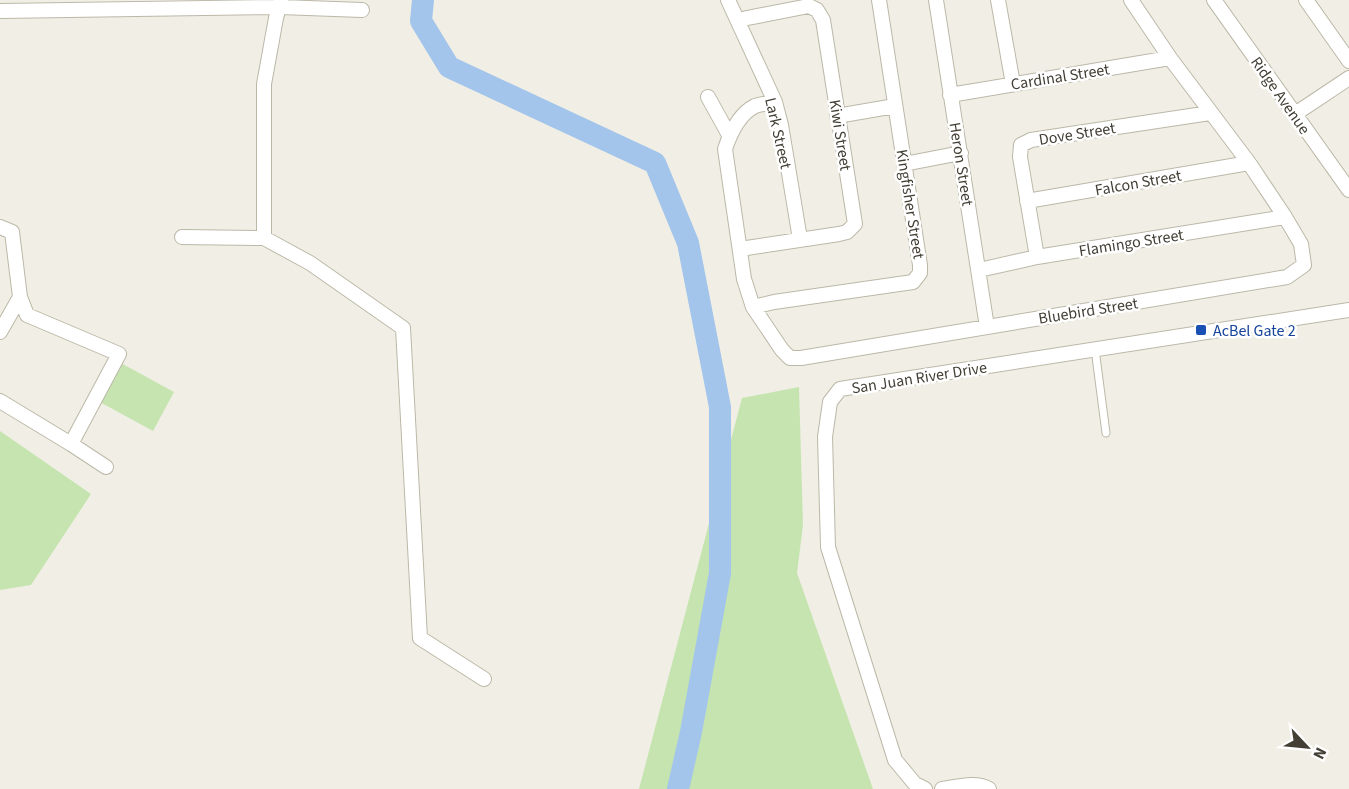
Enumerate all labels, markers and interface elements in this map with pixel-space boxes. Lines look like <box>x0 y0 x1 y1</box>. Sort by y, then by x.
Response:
street label: Ridge Avenue <box>1245 52 1315 139</box>
street label: Cardinal Street <box>1009 58 1112 96</box>
street label: Lark Street <box>759 95 797 172</box>
street label: Kiwi Street <box>824 98 857 173</box>
street label: Dove Street <box>1037 117 1118 151</box>
street label: Heron Street <box>944 121 979 208</box>
street label: Kingfisher Street <box>890 148 930 261</box>
street label: Falcon Street <box>1093 164 1184 201</box>
street label: Flamingo Street <box>1077 224 1186 262</box>
street label: Bluebird Street <box>1037 292 1140 330</box>
place label: AcBel Gate 2 <box>1213 320 1296 342</box>
marker: AcBel Gate 2 <box>1194 323 1208 337</box>
street label: San Juan River Drive <box>850 356 988 400</box>
north arrow <box>1277 717 1337 777</box>
text: N <box>1307 744 1332 763</box>

